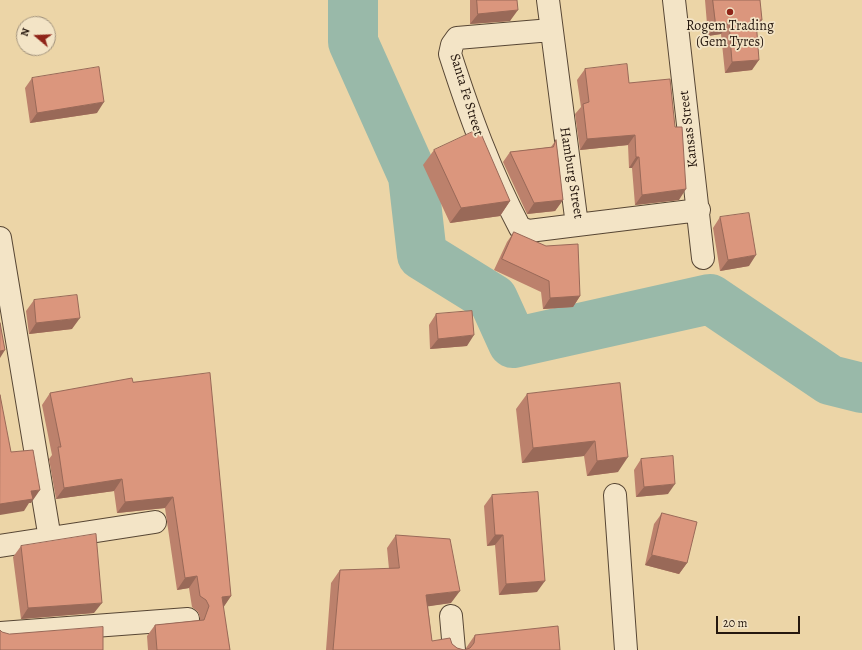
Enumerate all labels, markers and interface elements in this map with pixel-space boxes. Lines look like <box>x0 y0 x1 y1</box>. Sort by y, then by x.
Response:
marker: Rogem Trading (Gem Tyres) <box>725 7 735 17</box>
north arrow <box>16 16 56 56</box>
place label: Rogem Trading (Gem Tyres) <box>686 19 774 52</box>
text: N <box>17 26 34 38</box>
street label: Santa Fe Street <box>446 52 486 138</box>
street label: Kansas Street <box>676 89 702 169</box>
street label: Hamburg Street <box>555 126 587 220</box>
scale bar <box>718 608 802 634</box>
text: 20 m <box>723 615 747 631</box>

